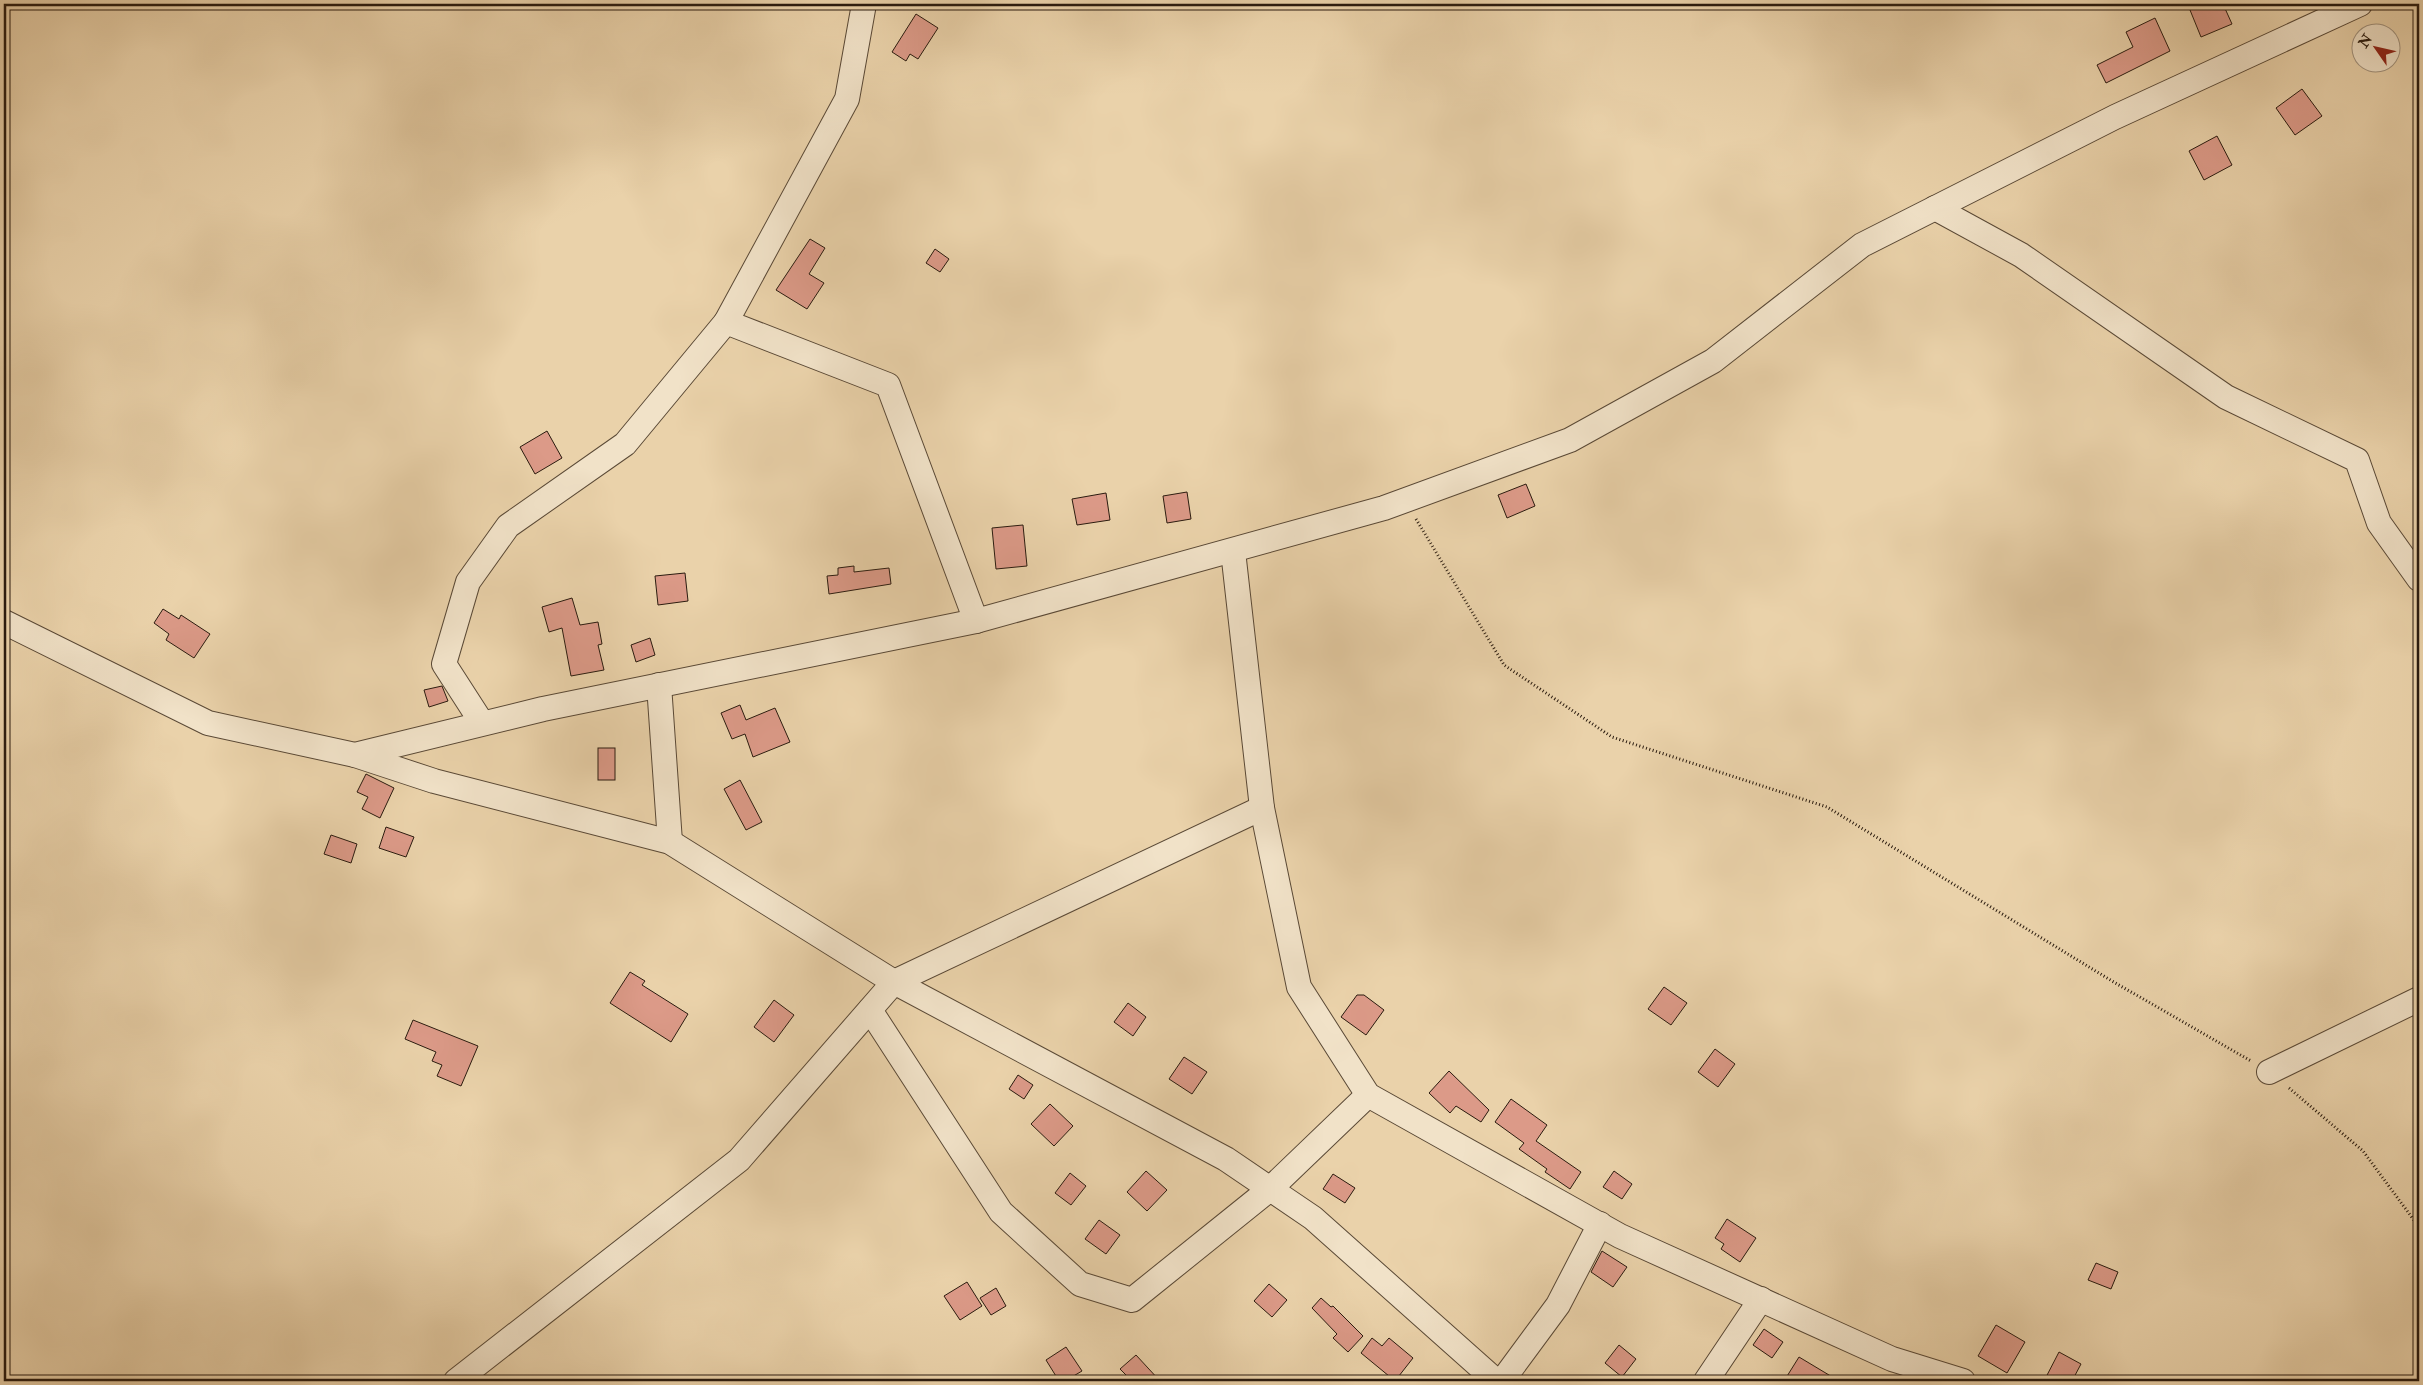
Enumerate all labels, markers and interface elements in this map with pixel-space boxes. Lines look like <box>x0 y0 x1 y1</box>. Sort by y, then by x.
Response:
north arrow <box>2350 22 2400 72</box>
text: N <box>2355 31 2376 52</box>

